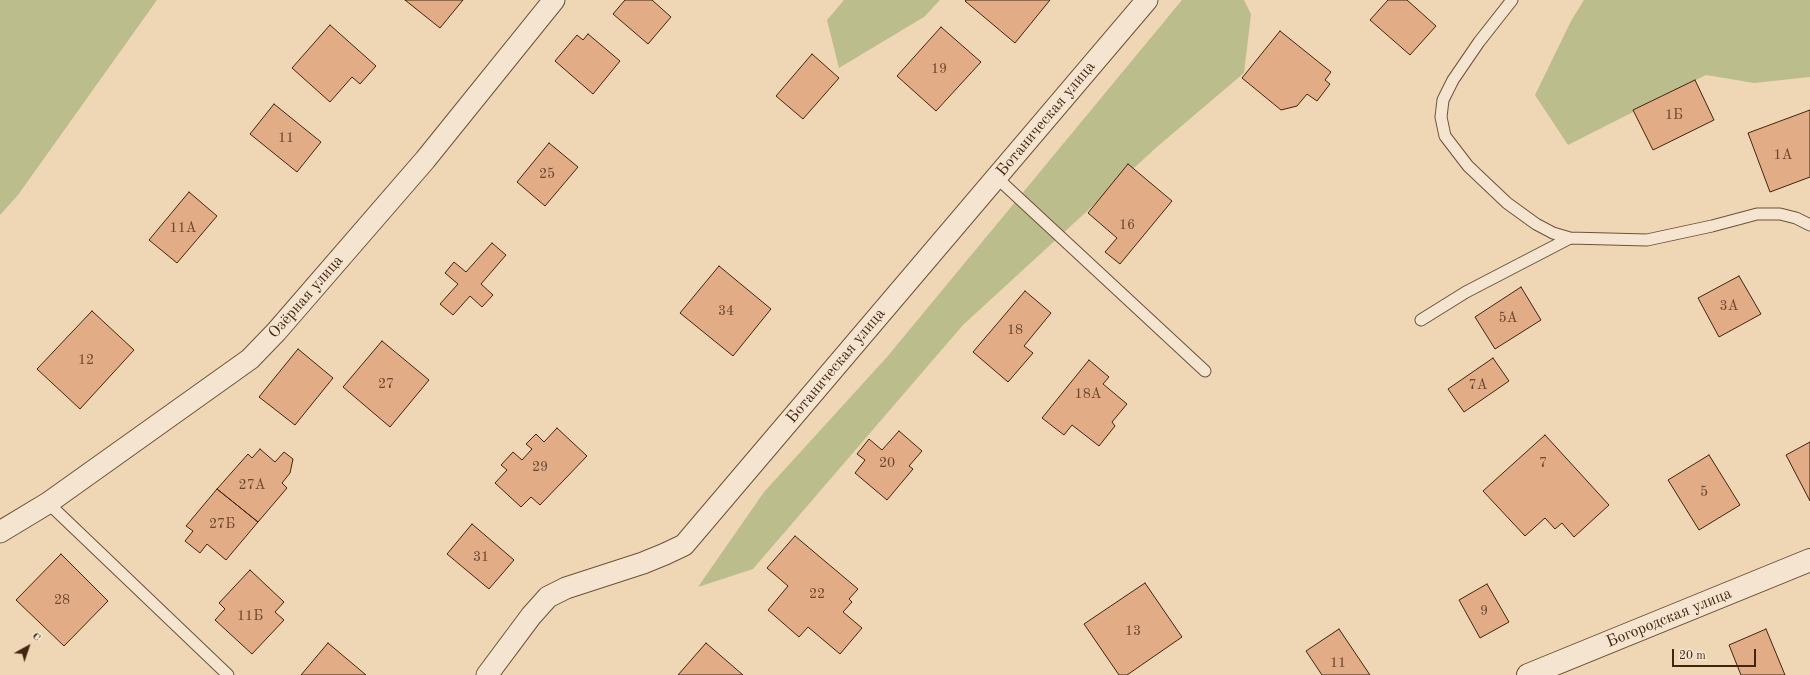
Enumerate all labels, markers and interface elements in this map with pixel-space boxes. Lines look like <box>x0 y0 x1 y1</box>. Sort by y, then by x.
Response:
street label: Ботаническая улица <box>992 58 1100 180</box>
house number: 19 <box>931 61 947 77</box>
house number: 1Б <box>1665 107 1683 123</box>
house number: 11 <box>278 130 294 146</box>
house number: 1А <box>1774 147 1792 163</box>
house number: 25 <box>539 166 555 182</box>
house number: 16 <box>1119 217 1135 233</box>
house number: 11А <box>170 220 196 236</box>
street label: Озёрная улица <box>265 251 347 343</box>
house number: 3А <box>1720 298 1738 314</box>
house number: 34 <box>718 303 734 319</box>
street label: Ботаническая улица <box>782 305 890 427</box>
house number: 5А <box>1499 310 1517 326</box>
house number: 18 <box>1007 322 1023 338</box>
house number: 12 <box>78 352 94 368</box>
house number: 27 <box>378 376 394 392</box>
house number: 7А <box>1469 377 1487 393</box>
house number: 18А <box>1075 386 1101 402</box>
house number: 20 <box>879 455 895 471</box>
house number: 7 <box>1539 455 1547 471</box>
house number: 29 <box>532 459 548 475</box>
house number: 27А <box>239 477 265 493</box>
house number: 5 <box>1700 484 1708 500</box>
house number: 27Б <box>209 516 235 532</box>
house number: 31 <box>473 549 489 565</box>
street label: Богородская улица <box>1603 584 1735 652</box>
house number: 22 <box>809 586 825 602</box>
house number: 28 <box>54 592 70 608</box>
house number: 9 <box>1480 603 1488 619</box>
house number: 11Б <box>237 608 263 624</box>
house number: 13 <box>1125 623 1141 639</box>
north arrow <box>8 627 48 667</box>
text: С <box>30 631 42 644</box>
scale bar <box>1674 641 1758 667</box>
text: 20 m <box>1679 650 1706 662</box>
house number: 11 <box>1330 655 1346 671</box>

